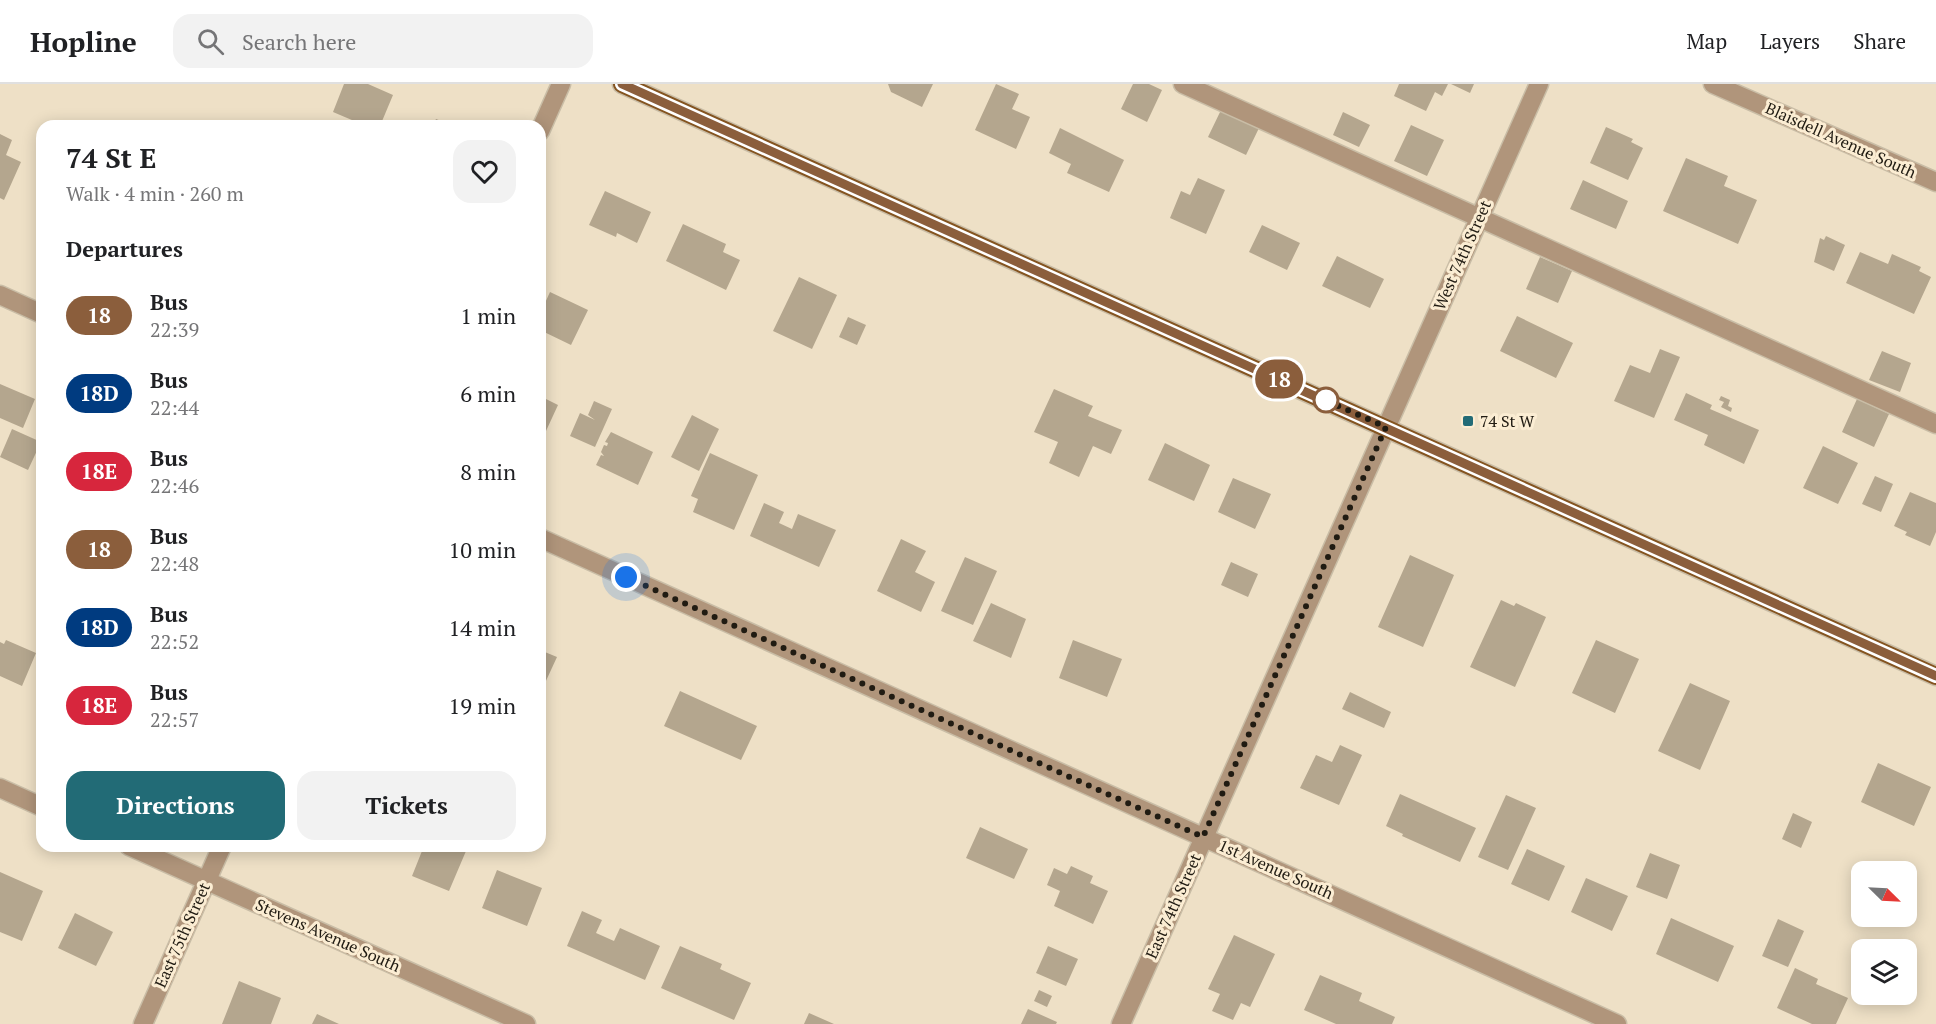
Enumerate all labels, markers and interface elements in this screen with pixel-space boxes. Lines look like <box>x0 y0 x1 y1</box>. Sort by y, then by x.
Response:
search box <box>173 14 593 68</box>
text: Hopline <box>30 23 137 60</box>
icon: search <box>194 25 227 58</box>
text: Search here <box>242 27 356 56</box>
text: Map <box>1686 27 1727 55</box>
text: Layers <box>1760 27 1820 55</box>
text: Share <box>1853 27 1906 55</box>
street label: Blaisdell Avenue South <box>1762 97 1920 183</box>
text: 74 St E <box>66 139 156 176</box>
button: heart <box>453 140 516 203</box>
text: Walk · 4 min · 260 m <box>66 180 244 207</box>
street label: West 74th Street <box>1428 197 1496 313</box>
text: Departures <box>66 234 183 263</box>
text: Bus <box>150 287 188 316</box>
text: 18 <box>87 301 111 329</box>
text: 1 min <box>460 301 516 330</box>
text: 22:39 <box>150 316 199 343</box>
line badge: 18 <box>1252 360 1306 398</box>
text: Bus <box>150 365 188 394</box>
text: 18 <box>1267 365 1291 393</box>
text: 18D <box>79 379 119 407</box>
text: 6 min <box>460 379 516 408</box>
unlabelled marker <box>1313 387 1339 413</box>
text: 22:44 <box>150 394 199 421</box>
place label: 74 St W <box>1480 410 1534 432</box>
marker: 74 St W <box>1461 414 1475 428</box>
text: Bus <box>150 443 188 472</box>
text: 18E <box>81 457 117 485</box>
text: 8 min <box>460 457 516 486</box>
text: 22:46 <box>150 472 199 499</box>
text: Bus <box>150 521 188 550</box>
text: 18 <box>87 535 111 563</box>
text: 10 min <box>449 535 516 564</box>
text: 22:48 <box>150 550 199 577</box>
your location <box>611 562 641 592</box>
text: Bus <box>150 599 188 628</box>
text: 18D <box>79 613 119 641</box>
text: 14 min <box>449 613 516 642</box>
text: 22:52 <box>150 628 199 655</box>
text: Bus <box>150 677 188 706</box>
text: 18E <box>81 691 117 719</box>
text: 19 min <box>449 691 516 720</box>
text: 22:57 <box>150 706 199 733</box>
button: Directions <box>66 771 285 840</box>
button: Tickets <box>297 771 516 840</box>
street label: 1st Avenue South <box>1215 834 1337 904</box>
street label: East 74th Street <box>1140 850 1206 962</box>
north arrow <box>1851 861 1917 927</box>
map controls <box>1851 861 1917 1005</box>
street label: East 75th Street <box>149 879 215 991</box>
street label: Stevens Avenue South <box>252 893 404 977</box>
button: layers <box>1851 939 1917 1005</box>

